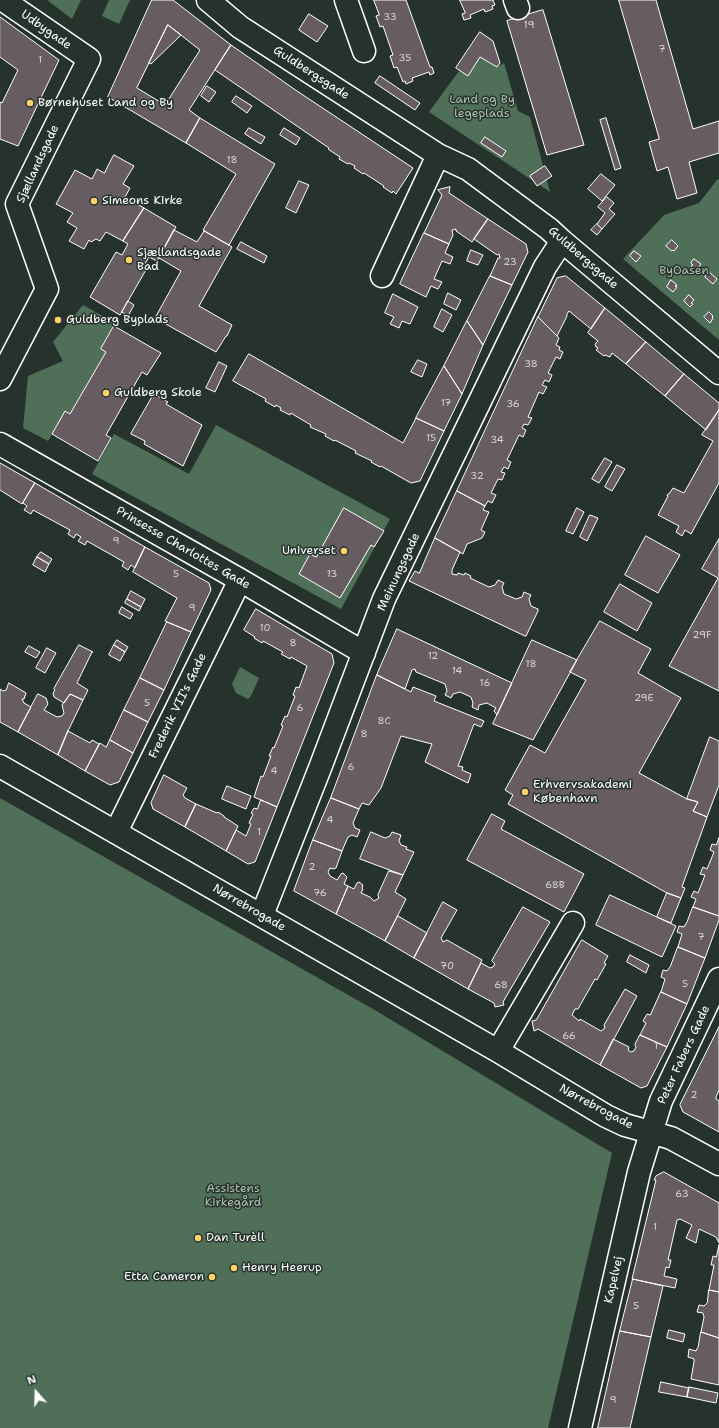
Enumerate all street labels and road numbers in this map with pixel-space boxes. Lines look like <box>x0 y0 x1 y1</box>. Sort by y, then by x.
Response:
street label: Udbygade <box>18 7 74 53</box>
street label: Guldbergsgade <box>270 43 352 103</box>
street label: Sjællandsgade <box>14 123 62 205</box>
street label: Guldbergsgade <box>545 224 621 292</box>
street label: Prinsesse Charlottes Gade <box>113 504 253 592</box>
street label: Meinungsgade <box>375 531 423 613</box>
street label: Frederik VII's Gade <box>146 651 210 761</box>
street label: Nørrebrogade <box>210 881 288 935</box>
street label: Peter Fabers Gade <box>655 1003 713 1107</box>
street label: Nørrebrogade <box>557 1081 635 1133</box>
street label: Kapelvej <box>602 1255 626 1305</box>

